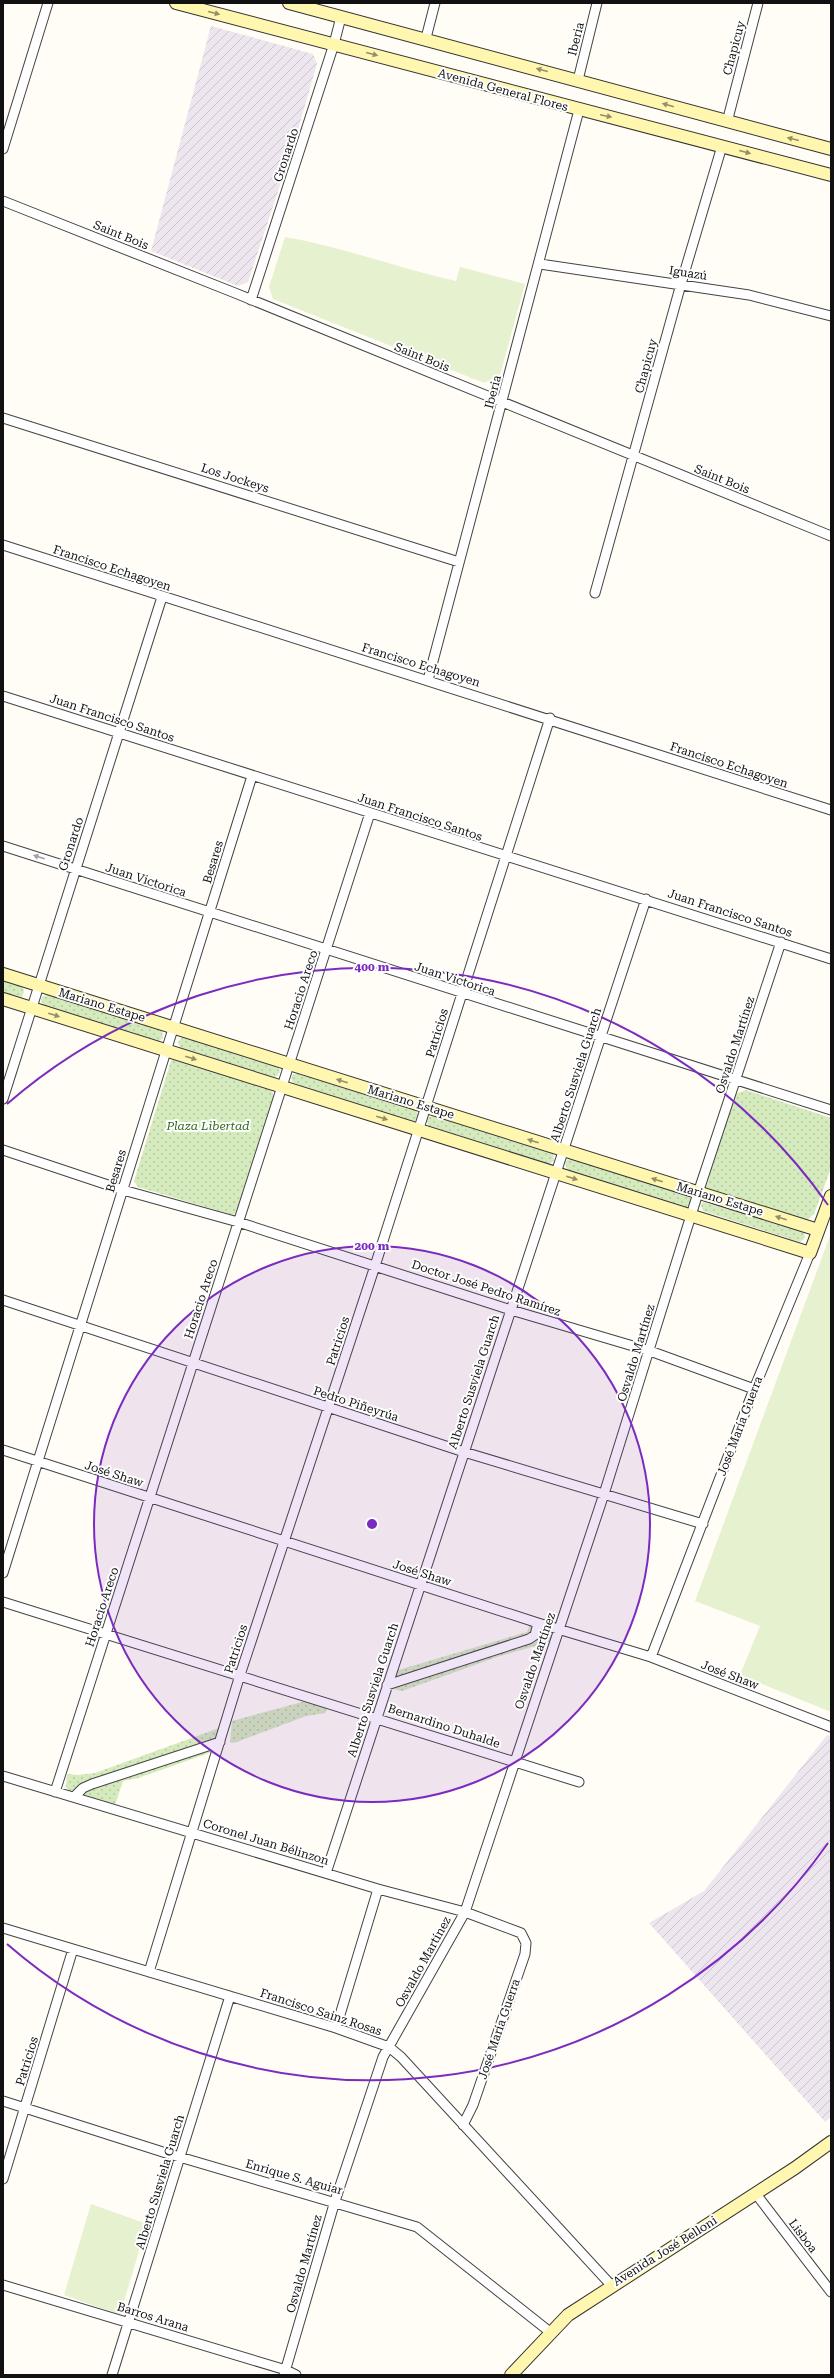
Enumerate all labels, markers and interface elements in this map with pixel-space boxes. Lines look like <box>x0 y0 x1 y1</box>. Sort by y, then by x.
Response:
one-way arrow <box>208 10 220 16</box>
street label: Chapicuy <box>720 18 748 77</box>
street label: Iberia <box>565 20 587 57</box>
one-way arrow <box>366 52 378 58</box>
street label: Avenida General Flores <box>436 66 570 114</box>
one-way arrow <box>536 67 548 73</box>
one-way arrow <box>661 102 673 108</box>
one-way arrow <box>600 113 612 119</box>
street label: Gronardo <box>271 126 301 184</box>
one-way arrow <box>787 136 799 142</box>
one-way arrow <box>740 149 752 155</box>
street label: Saint Bois <box>91 218 151 252</box>
street label: Iguazú <box>668 263 709 283</box>
street label: Chapicuy <box>632 336 660 395</box>
street label: Saint Bois <box>392 340 452 374</box>
street label: Iberia <box>482 373 504 410</box>
street label: Los Jockeys <box>199 460 271 496</box>
street label: Saint Bois <box>692 462 752 496</box>
street label: Francisco Echagoyen <box>51 542 173 594</box>
street label: Francisco Echagoyen <box>360 640 482 690</box>
street label: Juan Francisco Santos <box>48 691 176 745</box>
street label: Francisco Echagoyen <box>668 739 790 791</box>
street label: Juan Francisco Santos <box>356 790 484 844</box>
street label: Gronardo <box>56 815 86 873</box>
street label: Besares <box>200 839 226 885</box>
one-way arrow <box>33 854 45 860</box>
street label: Juan Victorica <box>104 860 189 900</box>
street label: Juan Francisco Santos <box>666 886 794 940</box>
street label: Horacio Areco <box>281 948 321 1032</box>
street label: Juan Victorica <box>413 959 498 999</box>
text: 400 m <box>355 960 390 974</box>
street label: Mariano Estape <box>57 985 148 1025</box>
street label: Osvaldo Martínez <box>713 994 757 1095</box>
street label: Patricios <box>423 1006 451 1059</box>
street label: Alberto Susviela Guarch <box>548 1006 604 1144</box>
one-way arrow <box>48 1012 60 1018</box>
one-way arrow <box>185 1055 197 1061</box>
one-way arrow <box>336 1078 348 1084</box>
street label: Mariano Estape <box>366 1082 457 1122</box>
one-way arrow <box>376 1115 388 1121</box>
park label: Plaza Libertad <box>165 1119 250 1133</box>
one-way arrow <box>527 1138 539 1144</box>
street label: Besares <box>103 1148 129 1194</box>
one-way arrow <box>567 1175 579 1181</box>
one-way arrow <box>651 1177 663 1183</box>
street label: Mariano Estape <box>675 1179 766 1219</box>
one-way arrow <box>775 1215 787 1221</box>
text: 200 m <box>355 1239 390 1253</box>
street label: Horacio Areco <box>181 1257 221 1341</box>
street label: Doctor José Pedro Ramírez <box>410 1257 563 1319</box>
street label: Osvaldo Martínez <box>614 1302 658 1403</box>
street label: Alberto Susviela Guarch <box>446 1313 502 1451</box>
street label: Patricios <box>324 1314 353 1367</box>
street label: José María Guerra <box>715 1374 766 1478</box>
street label: Pedro Piñeyrúa <box>312 1384 401 1425</box>
street label: José Shaw <box>83 1458 145 1490</box>
centre of rings <box>365 1517 379 1531</box>
street label: José Shaw <box>391 1557 453 1589</box>
street label: Horacio Areco <box>82 1565 122 1649</box>
street label: Osvaldo Martínez <box>512 1611 558 1711</box>
street label: Alberto Susviela Guarch <box>345 1621 401 1759</box>
street label: Patricios <box>222 1622 251 1675</box>
street label: José Shaw <box>699 1658 761 1692</box>
street label: Bernardino Duhalde <box>386 1701 502 1751</box>
street label: Coronel Juan Bélinzon <box>201 1816 331 1868</box>
street label: Osvaldo Martínez <box>392 1914 454 2010</box>
street label: José María Guerra <box>475 1976 523 2081</box>
street label: Francisco Sainz Rosas <box>258 1986 384 2038</box>
street label: Patricios <box>13 2034 41 2087</box>
street label: Alberto Susviela Guarch <box>133 2113 187 2251</box>
street label: Enrique S. Aguiar <box>244 2156 344 2198</box>
street label: Osvaldo Martínez <box>283 2213 325 2315</box>
street label: Avenida José Belloni <box>610 2213 720 2289</box>
street label: Lisboa <box>786 2216 820 2256</box>
street label: Barros Arana <box>115 2299 191 2335</box>

